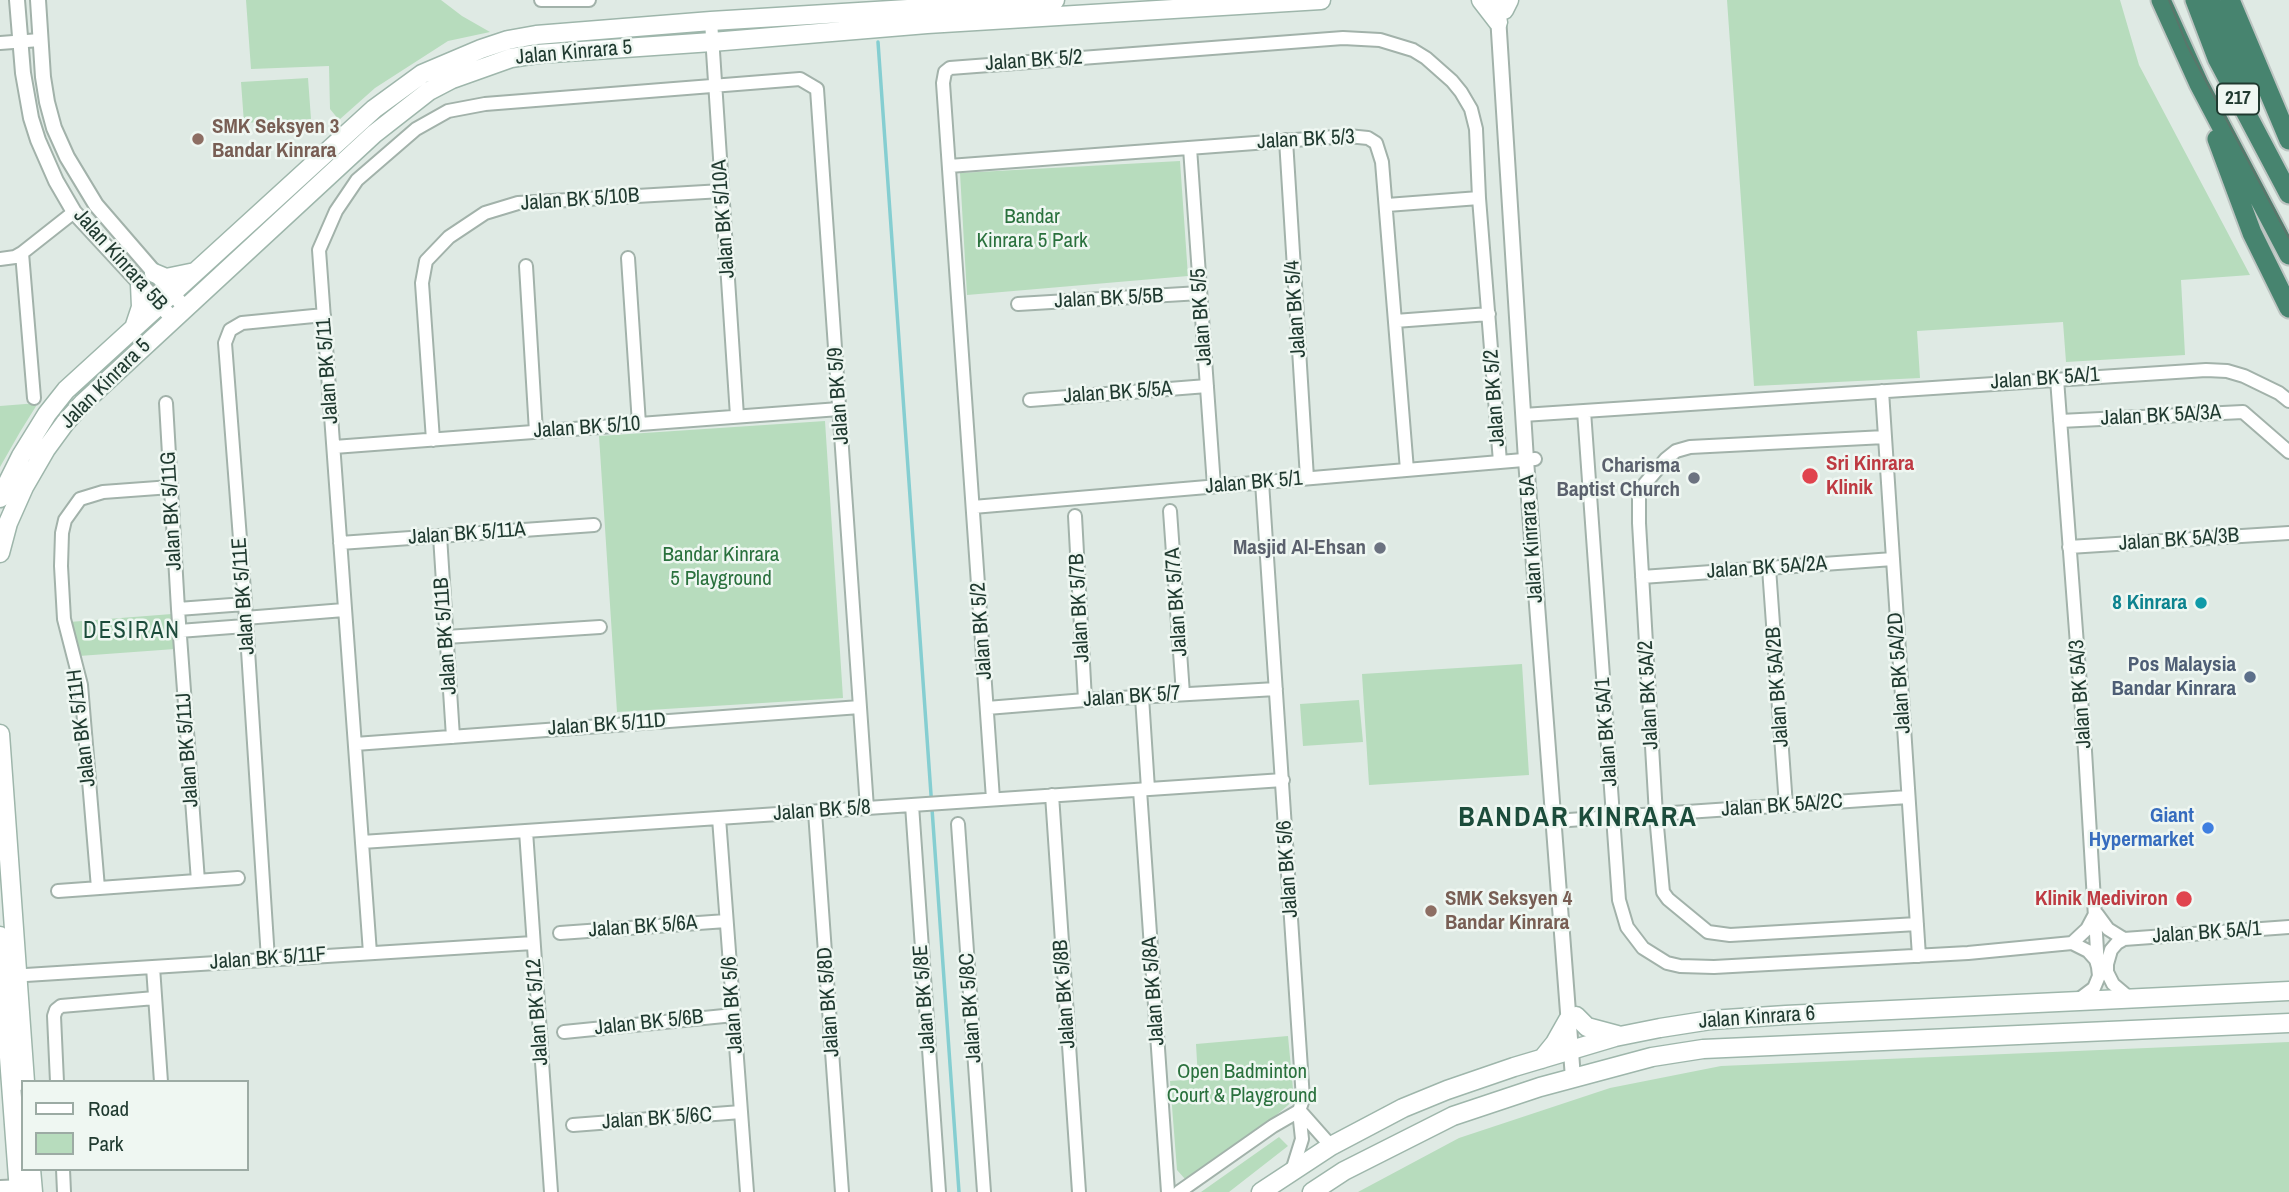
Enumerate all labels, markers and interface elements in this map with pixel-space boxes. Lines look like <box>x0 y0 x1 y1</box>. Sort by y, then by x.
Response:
street label: Jalan Kinrara 5 <box>515 35 633 71</box>
street label: Jalan BK 5/2 <box>984 45 1084 77</box>
road number: 217 <box>2217 83 2259 114</box>
place label: SMK Seksyen 3 Bandar Kinrara <box>212 114 339 164</box>
street label: Jalan BK 5/3 <box>1257 125 1355 155</box>
marker: SMK Seksyen 3 Bandar Kinrara <box>190 131 206 147</box>
street label: Jalan BK 5/10A <box>707 159 741 279</box>
street label: Jalan BK 5/10B <box>520 183 640 217</box>
street label: Jalan Kinrara 5B <box>68 204 172 316</box>
park label: Bandar Kinrara 5 Park <box>976 204 1088 254</box>
street label: Jalan BK 5/4 <box>1280 259 1312 359</box>
street label: Jalan BK 5/5 <box>1186 267 1218 367</box>
street label: Jalan BK 5/5B <box>1054 284 1164 314</box>
street label: Jalan BK 5/11 <box>312 317 344 425</box>
street label: Jalan Kinrara 5 <box>56 334 156 434</box>
street label: Jalan BK 5/9 <box>823 346 855 446</box>
street label: Jalan BK 5/2 <box>1479 348 1511 448</box>
street label: Jalan BK 5A/1 <box>1990 363 2100 395</box>
street label: Jalan BK 5/5A <box>1063 377 1173 409</box>
street label: Jalan BK 5A/3A <box>2100 400 2222 432</box>
street label: Jalan BK 5/10 <box>533 412 641 444</box>
street label: Jalan BK 5/11G <box>156 451 188 571</box>
place label: Sri Kinrara Klinik <box>1826 451 1914 501</box>
place label: Charisma Baptist Church <box>1557 453 1680 503</box>
street label: Jalan BK 5/1 <box>1204 466 1304 500</box>
marker: Sri Kinrara Klinik <box>1800 466 1820 486</box>
marker: Charisma Baptist Church <box>1686 470 1702 486</box>
street label: Jalan Kinrara 5A <box>1515 474 1549 604</box>
street label: Jalan BK 5/11A <box>408 517 526 551</box>
street label: Jalan BK 5A/3B <box>2118 523 2240 557</box>
place label: Masjid Al-Ehsan <box>1233 535 1366 561</box>
street label: Jalan BK 5/11E <box>227 537 261 655</box>
marker: Masjid Al-Ehsan <box>1372 540 1388 556</box>
park label: Bandar Kinrara 5 Playground <box>663 542 779 592</box>
street label: Jalan BK 5/7A <box>1161 547 1193 657</box>
street label: Jalan BK 5A/2A <box>1706 551 1828 585</box>
street label: Jalan BK 5/7B <box>1065 553 1095 663</box>
street label: Jalan BK 5/11B <box>429 577 463 695</box>
street label: Jalan BK 5/2 <box>966 581 998 681</box>
place label: 8 Kinrara <box>2112 590 2187 616</box>
marker: 8 Kinrara <box>2193 595 2209 611</box>
street label: Jalan BK 5A/2D <box>1883 611 1917 735</box>
district label: DESIRAN <box>84 618 180 646</box>
street label: Jalan BK 5A/2B <box>1761 626 1795 748</box>
street label: Jalan BK 5A/3 <box>2065 639 2097 749</box>
street label: Jalan BK 5A/2 <box>1634 640 1664 750</box>
place label: Pos Malaysia Bandar Kinrara <box>2112 652 2236 702</box>
street label: Jalan BK 5/11H <box>62 668 102 788</box>
marker: Pos Malaysia Bandar Kinrara <box>2242 669 2258 685</box>
street label: Jalan BK 5A/1 <box>1591 677 1623 787</box>
street label: Jalan BK 5/7 <box>1082 681 1182 713</box>
street label: Jalan BK 5/11J <box>171 692 205 808</box>
street label: Jalan BK 5/11D <box>547 708 667 742</box>
street label: Jalan BK 5A/2C <box>1720 789 1844 823</box>
street label: Jalan BK 5/8 <box>772 795 872 827</box>
district label: BANDAR KINRARA <box>1460 801 1696 835</box>
place label: Giant Hypermarket <box>2089 803 2194 853</box>
street label: Jalan BK 5/6 <box>1272 819 1304 919</box>
marker: Giant Hypermarket <box>2200 820 2216 836</box>
place label: SMK Seksyen 4 Bandar Kinrara <box>1445 886 1572 936</box>
place label: Klinik Mediviron <box>2035 886 2168 912</box>
marker: Klinik Mediviron <box>2174 889 2194 909</box>
marker: SMK Seksyen 4 Bandar Kinrara <box>1423 903 1439 919</box>
street label: Jalan BK 5/6A <box>588 911 698 943</box>
street label: Jalan BK 5A/1 <box>2152 917 2262 949</box>
street label: Jalan BK 5/8A <box>1138 936 1170 1046</box>
street label: Jalan BK 5/8B <box>1049 939 1081 1049</box>
street label: Jalan BK 5/11F <box>209 942 327 976</box>
street label: Jalan BK 5/8E <box>909 944 941 1054</box>
street label: Jalan BK 5/8D <box>813 946 845 1058</box>
street label: Jalan BK 5/8C <box>955 952 987 1064</box>
street label: Jalan BK 5/6 <box>717 955 749 1055</box>
street label: Jalan BK 5/12 <box>522 958 554 1066</box>
street label: Jalan Kinrara 6 <box>1698 1001 1816 1035</box>
street label: Jalan BK 5/6B <box>593 1005 705 1041</box>
park label: Open Badminton Court & Playground <box>1167 1059 1317 1109</box>
legend <box>21 1080 248 1171</box>
text: Road <box>88 1094 129 1123</box>
street label: Jalan BK 5/6C <box>601 1103 713 1135</box>
text: Park <box>88 1129 123 1158</box>

